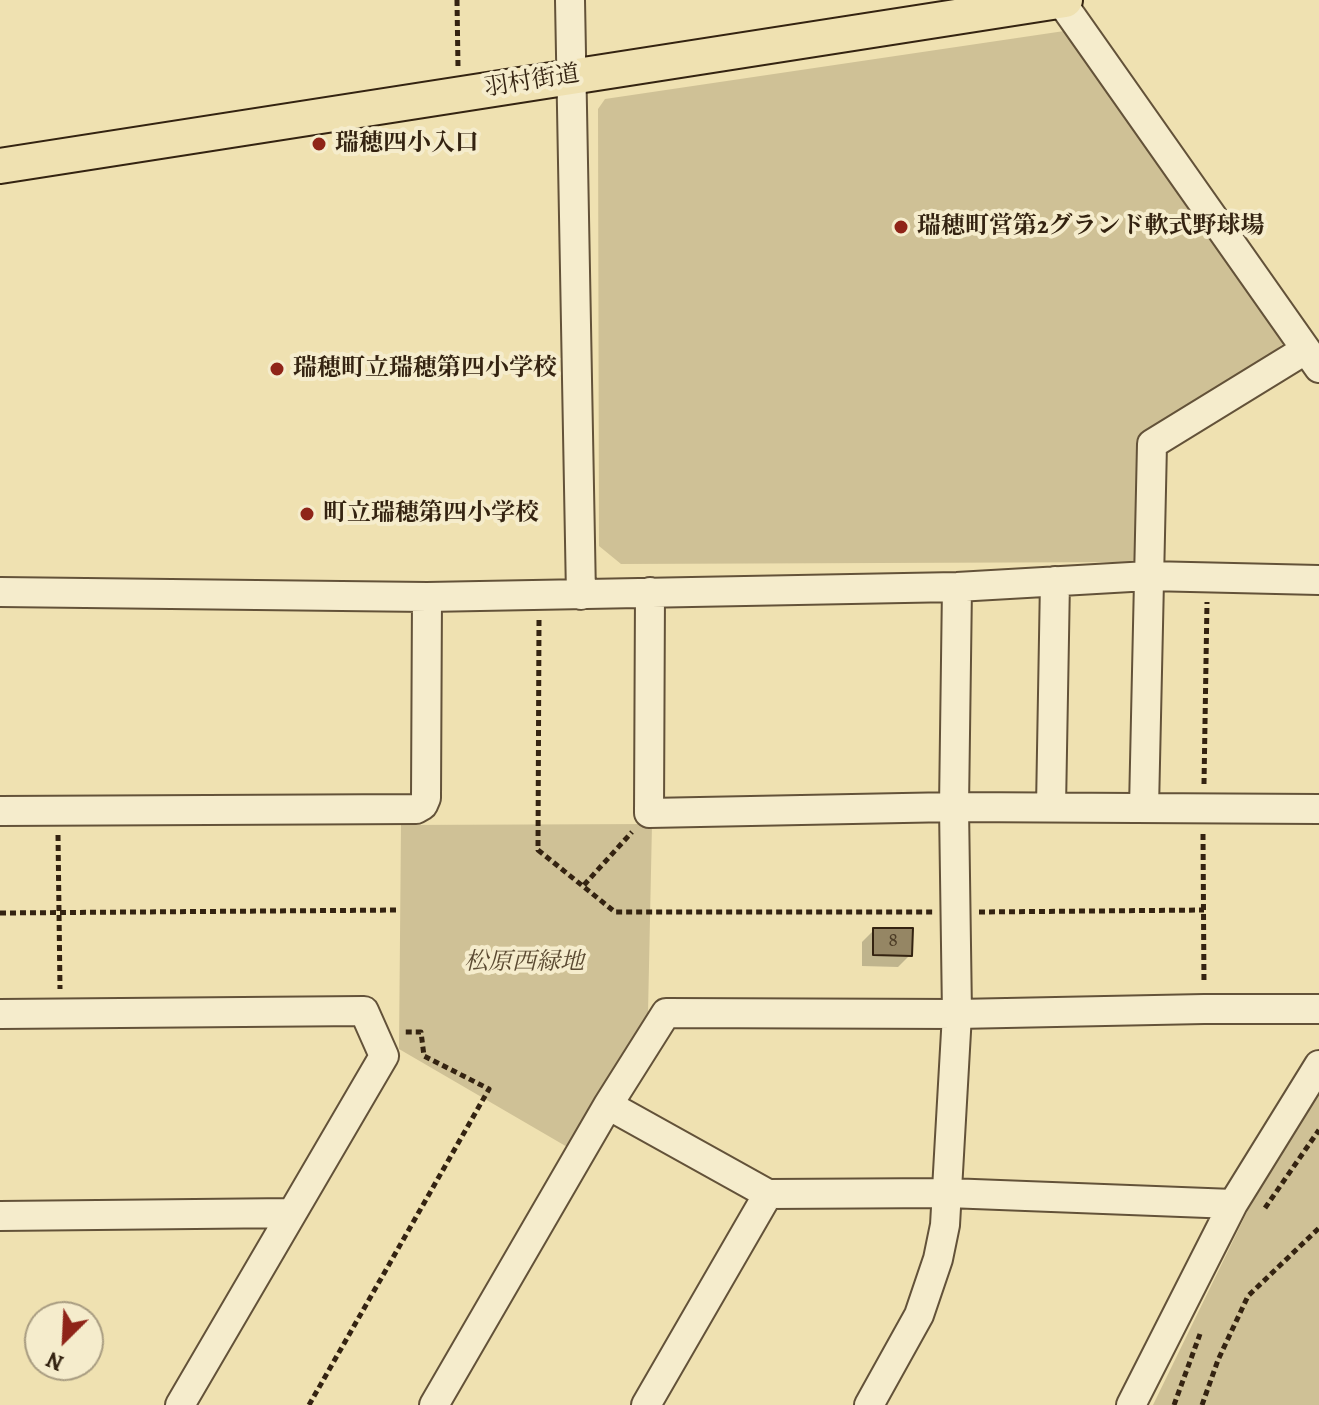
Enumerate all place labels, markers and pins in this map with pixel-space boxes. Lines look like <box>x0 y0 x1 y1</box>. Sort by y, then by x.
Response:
place label: 瑞穂四小入口 <box>335 130 479 158</box>
marker: 瑞穂四小入口 <box>310 135 328 153</box>
place label: 瑞穂町営第2グランド軟式野球場 <box>917 213 1265 241</box>
marker: 瑞穂町営第2グランド軟式野球場 <box>892 218 910 236</box>
place label: 瑞穂町立瑞穂第四小学校 <box>293 355 557 383</box>
marker: 瑞穂町立瑞穂第四小学校 <box>268 360 286 378</box>
place label: 町立瑞穂第四小学校 <box>323 500 539 528</box>
marker: 町立瑞穂第四小学校 <box>298 505 316 523</box>

